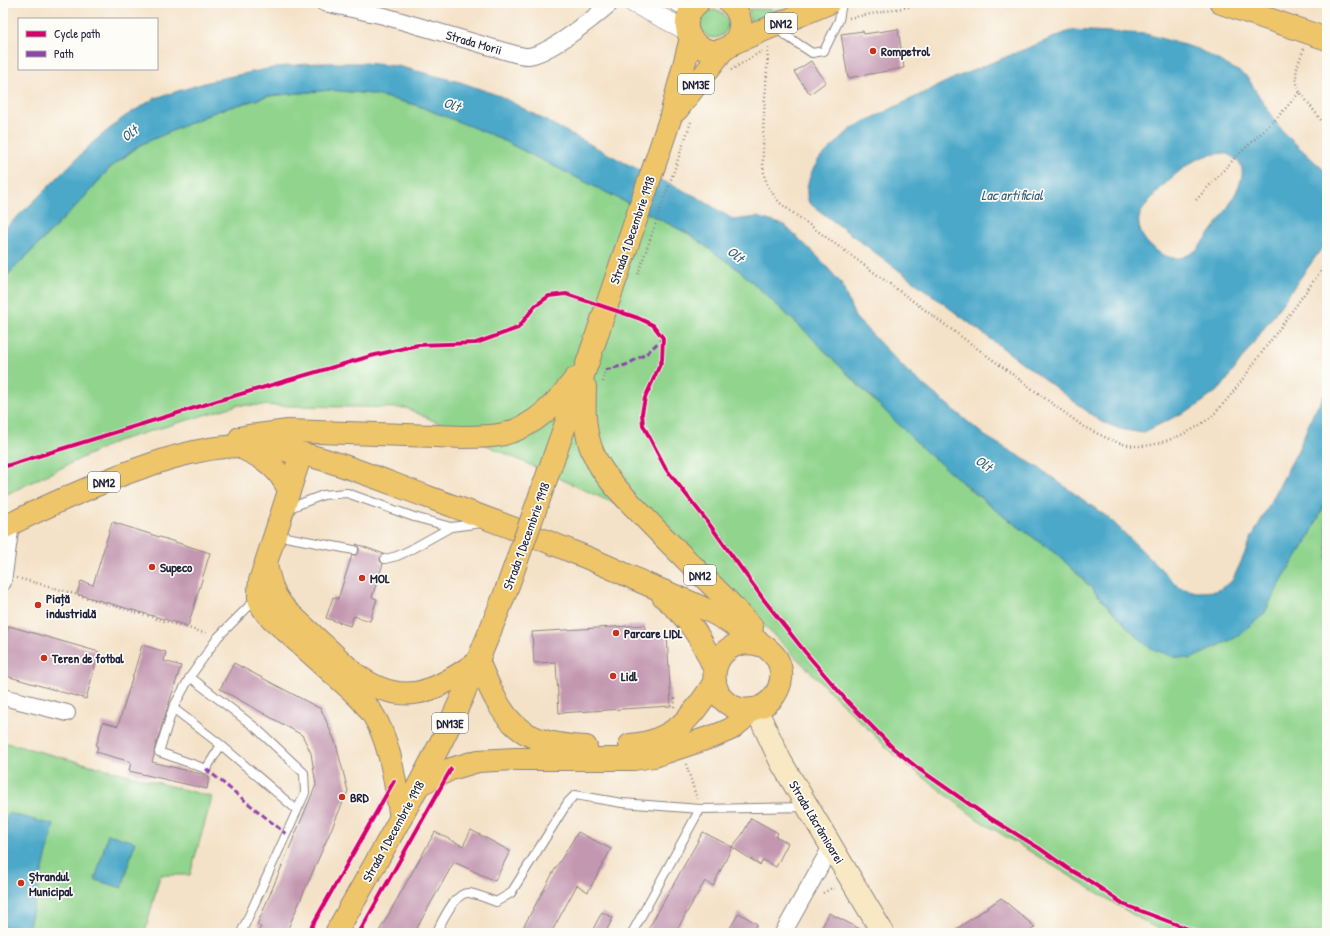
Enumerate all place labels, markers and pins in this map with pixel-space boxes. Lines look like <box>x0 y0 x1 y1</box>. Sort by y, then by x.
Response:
place label: Rompetrol <box>881 42 930 61</box>
marker: Rompetrol <box>868 46 878 56</box>
place label: Supeco <box>160 558 193 577</box>
marker: Supeco <box>147 562 157 572</box>
place label: MOL <box>370 569 390 587</box>
marker: MOL <box>357 573 367 583</box>
place label: Piață industrială <box>46 589 97 622</box>
marker: Piață industrială <box>33 600 43 610</box>
place label: Parcare LIDL <box>624 624 683 642</box>
marker: Parcare LIDL <box>611 628 621 638</box>
place label: Teren de fotbal <box>51 649 124 667</box>
marker: Teren de fotbal <box>39 653 49 663</box>
place label: Lidl <box>621 667 638 685</box>
marker: Lidl <box>608 671 618 681</box>
place label: BRD <box>350 788 369 806</box>
marker: BRD <box>337 792 347 802</box>
place label: Ștrandul Municipal <box>29 867 73 901</box>
marker: Ștrandul Municipal <box>16 878 26 888</box>

